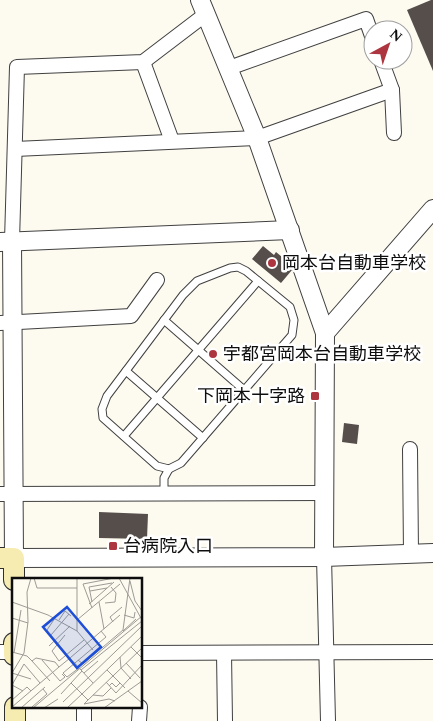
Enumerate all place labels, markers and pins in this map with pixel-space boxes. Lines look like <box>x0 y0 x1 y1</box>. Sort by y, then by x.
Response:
place label: 岡本台自動車学校 <box>282 250 426 277</box>
marker: 岡本台自動車学校 <box>266 257 278 269</box>
place label: 宇都宮岡本台自動車学校 <box>223 341 421 368</box>
marker: 宇都宮岡本台自動車学校 <box>207 348 219 360</box>
place label: 下岡本十字路 <box>197 383 305 410</box>
marker: 下岡本十字路 <box>309 390 321 402</box>
place label: 台病院入口 <box>123 533 213 560</box>
marker: 台病院入口 <box>107 540 119 552</box>

